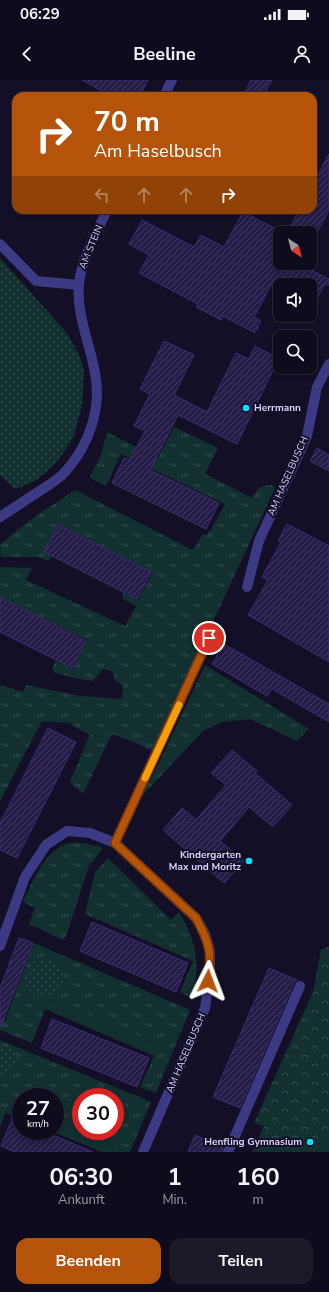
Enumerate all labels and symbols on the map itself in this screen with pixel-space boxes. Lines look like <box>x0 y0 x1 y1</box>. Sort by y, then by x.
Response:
street label: AM STEIN <box>76 223 106 271</box>
north arrow <box>273 226 317 270</box>
place label: Herrmann <box>254 401 301 415</box>
marker: Herrmann <box>241 403 251 413</box>
street label: AM HASELBUSCH <box>264 434 312 518</box>
pin <box>192 621 226 655</box>
place label: Kindergarten Max und Moritz <box>169 848 241 874</box>
marker: Kindergarten Max und Moritz <box>244 856 254 866</box>
position arrow <box>187 960 229 1002</box>
street label: AM HASELBUSCH <box>163 1011 209 1095</box>
speed limit sign: 30 <box>72 1088 124 1140</box>
place label: Henfling Gymnasium <box>204 1135 302 1149</box>
marker: Henfling Gymnasium <box>305 1137 315 1147</box>

